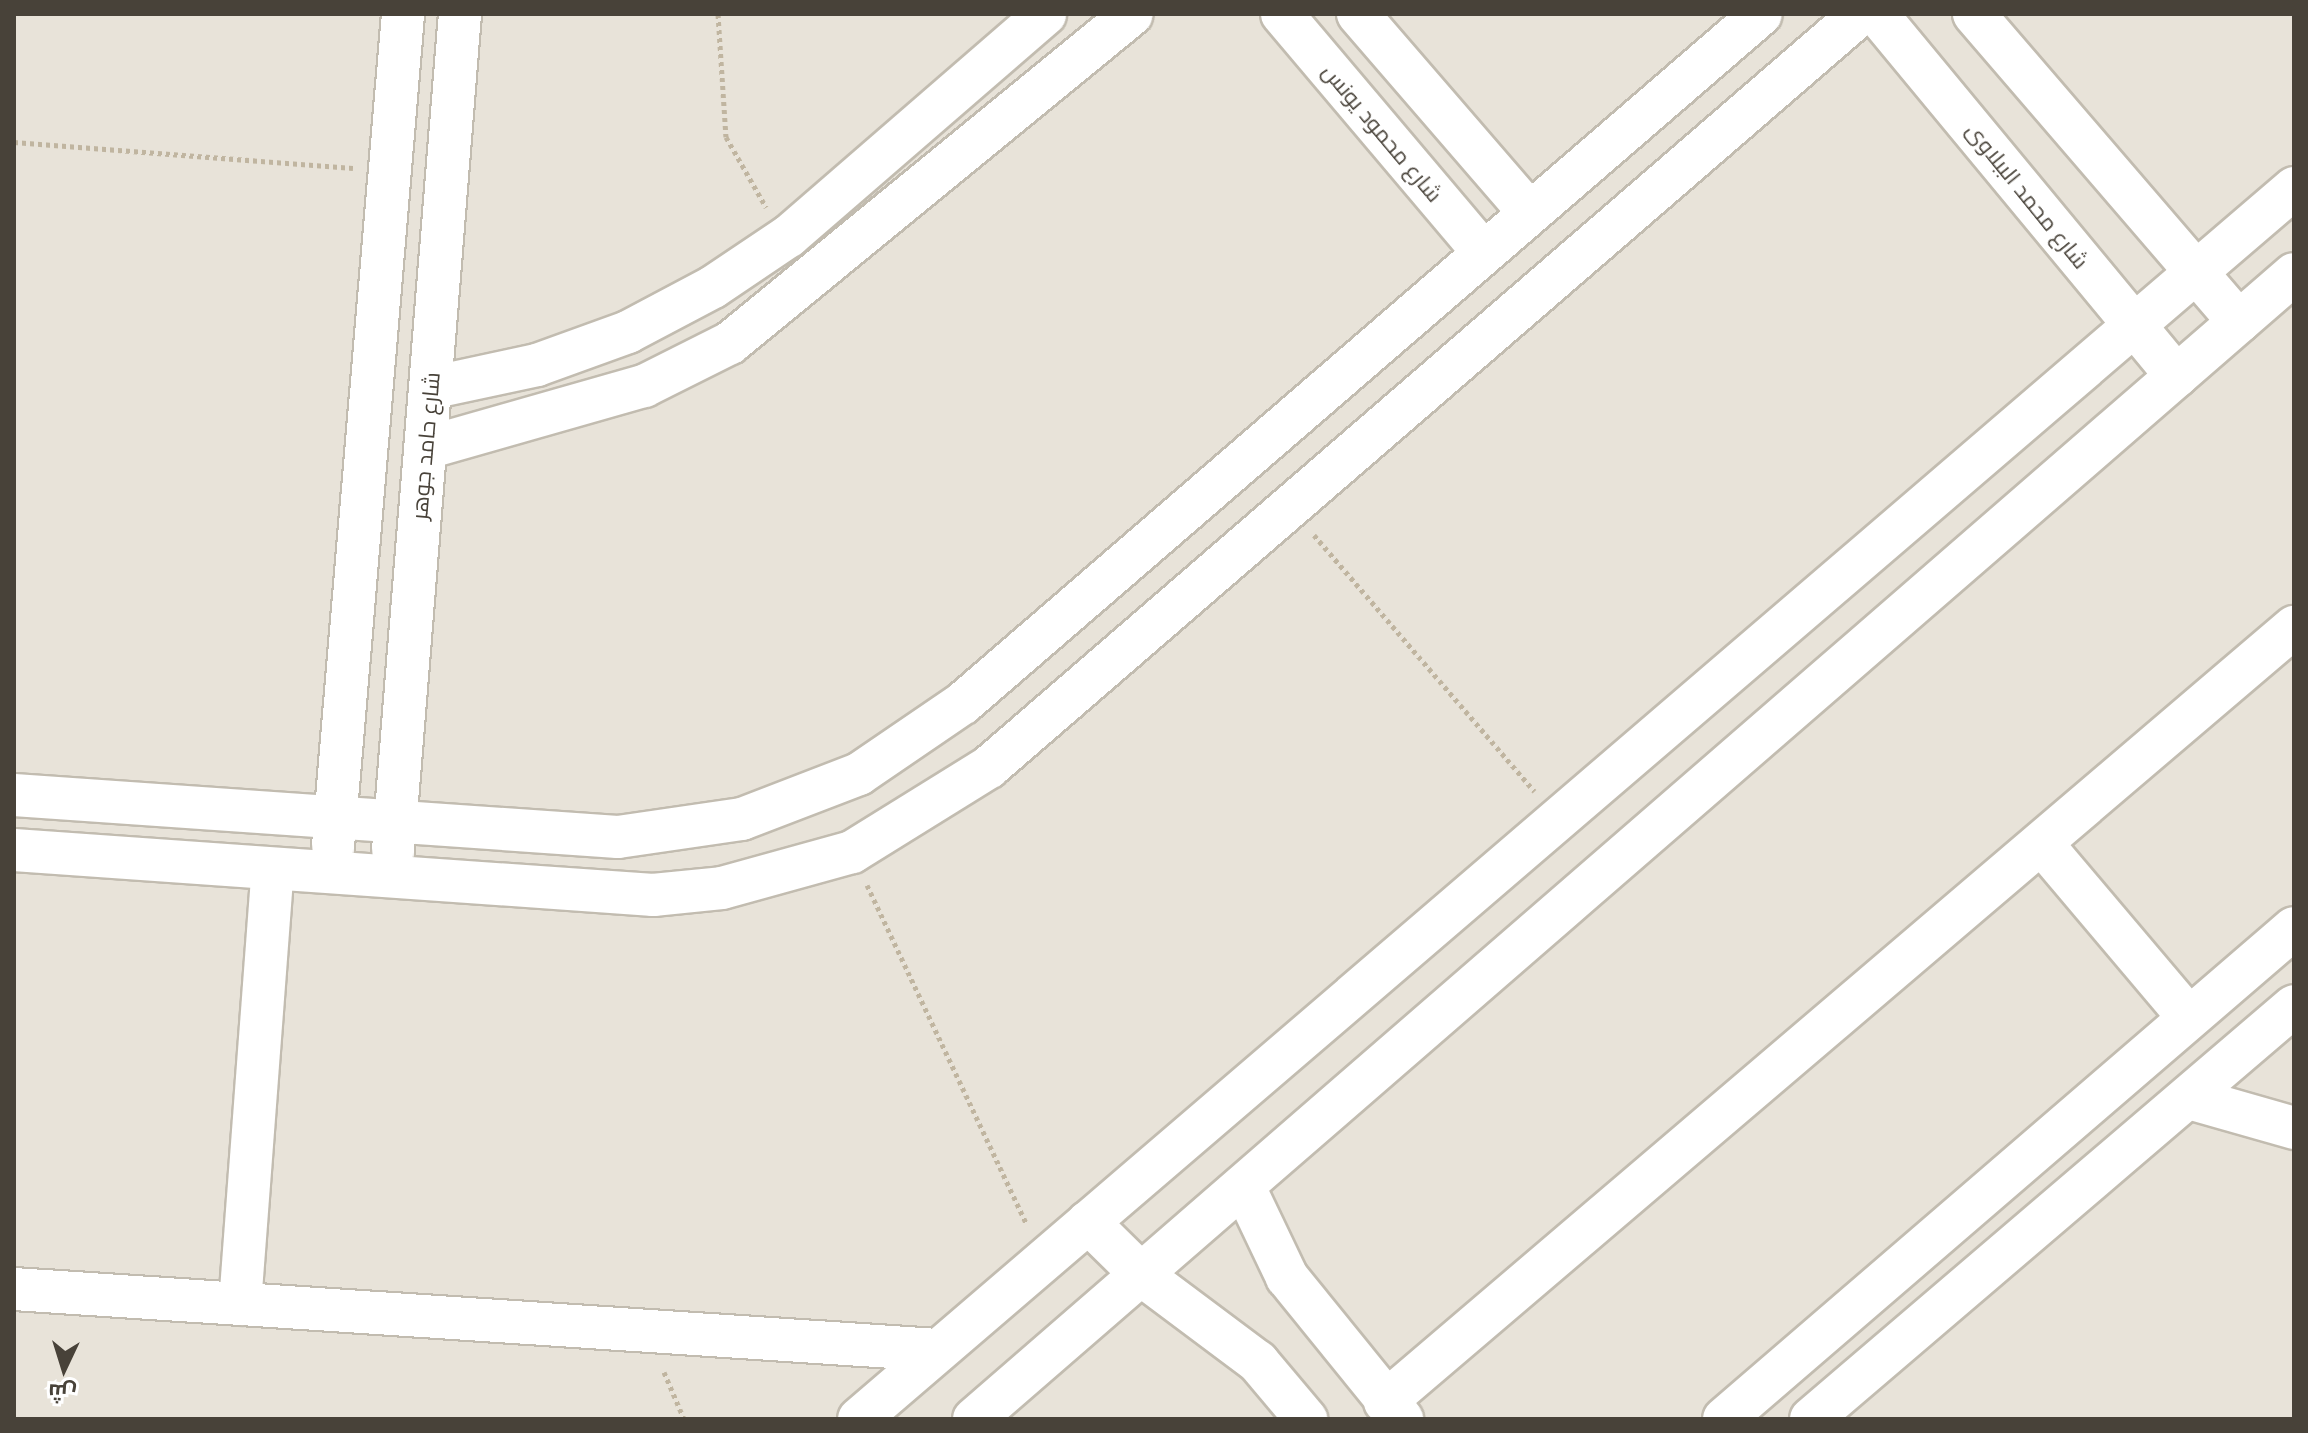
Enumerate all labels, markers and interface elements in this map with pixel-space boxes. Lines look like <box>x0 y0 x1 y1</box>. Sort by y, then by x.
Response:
street label: شارع محمود يونس <box>1317 59 1447 207</box>
street label: شارع محمد الببلاوى <box>1960 118 2094 274</box>
street label: شارع حامد جوهر <box>406 371 446 521</box>
north arrow <box>24 1329 104 1409</box>
text: ش <box>47 1378 77 1408</box>

